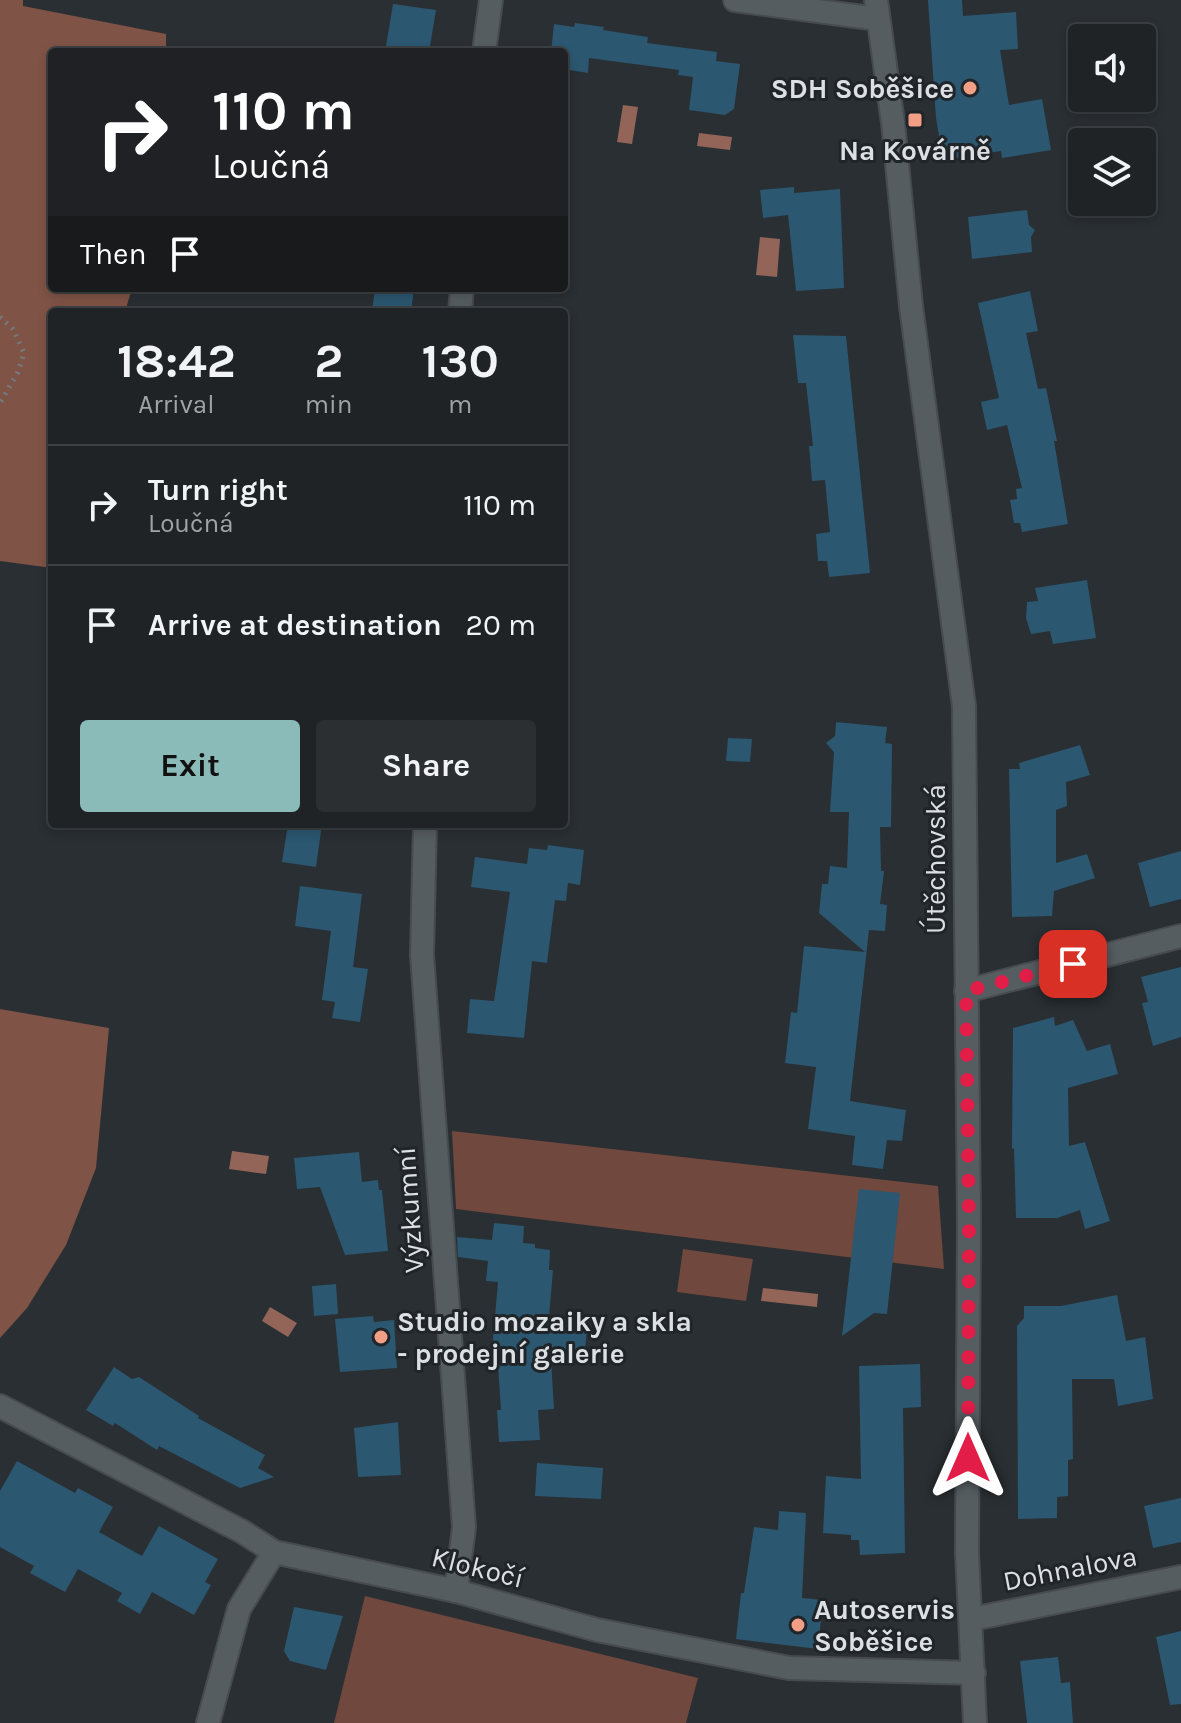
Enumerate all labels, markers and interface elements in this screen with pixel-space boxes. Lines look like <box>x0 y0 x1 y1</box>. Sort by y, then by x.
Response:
map controls <box>1068 24 1156 216</box>
button: sound <box>1068 24 1156 112</box>
place label: SDH Soběšice <box>771 72 954 105</box>
text: 110 m <box>212 78 355 143</box>
marker: SDH Soběšice <box>961 79 979 97</box>
icon: right <box>80 80 184 184</box>
marker: Na Kovárně <box>906 111 924 129</box>
button: layers <box>1068 128 1156 216</box>
place label: Na Kovárně <box>839 134 991 167</box>
text: Loučná <box>212 145 330 187</box>
icon: arrive <box>163 232 207 276</box>
text: Then <box>80 236 147 272</box>
text: 18:42 <box>117 333 236 389</box>
text: 2 <box>314 333 343 389</box>
text: 130 <box>422 333 499 389</box>
text: Arrival <box>138 389 214 420</box>
text: min <box>305 389 353 420</box>
text: m <box>448 389 472 420</box>
text: Turn right <box>148 472 288 508</box>
icon: right <box>80 483 124 527</box>
text: 110 m <box>463 487 536 523</box>
text: Loučná <box>148 508 234 539</box>
icon: arrive <box>80 603 124 647</box>
text: Arrive at destination <box>148 607 442 643</box>
text: 20 m <box>466 607 536 643</box>
button: Exit <box>80 720 300 812</box>
button: Share <box>316 720 536 812</box>
street label: Útěchovská <box>918 784 952 934</box>
pin <box>1039 930 1107 998</box>
icon: arrive <box>1051 942 1095 986</box>
street label: Výzkumní <box>389 1145 430 1274</box>
place label: Studio mozaiky a skla - prodejní galerie <box>397 1305 692 1370</box>
marker: Studio mozaiky a skla - prodejní galerie <box>372 1328 390 1346</box>
position arrow <box>926 1416 1010 1500</box>
street label: Dohnalova <box>1000 1539 1140 1598</box>
street label: Klokočí <box>428 1540 528 1595</box>
place label: Autoservis Soběšice <box>814 1593 955 1658</box>
marker: Autoservis Soběšice <box>789 1616 807 1634</box>

